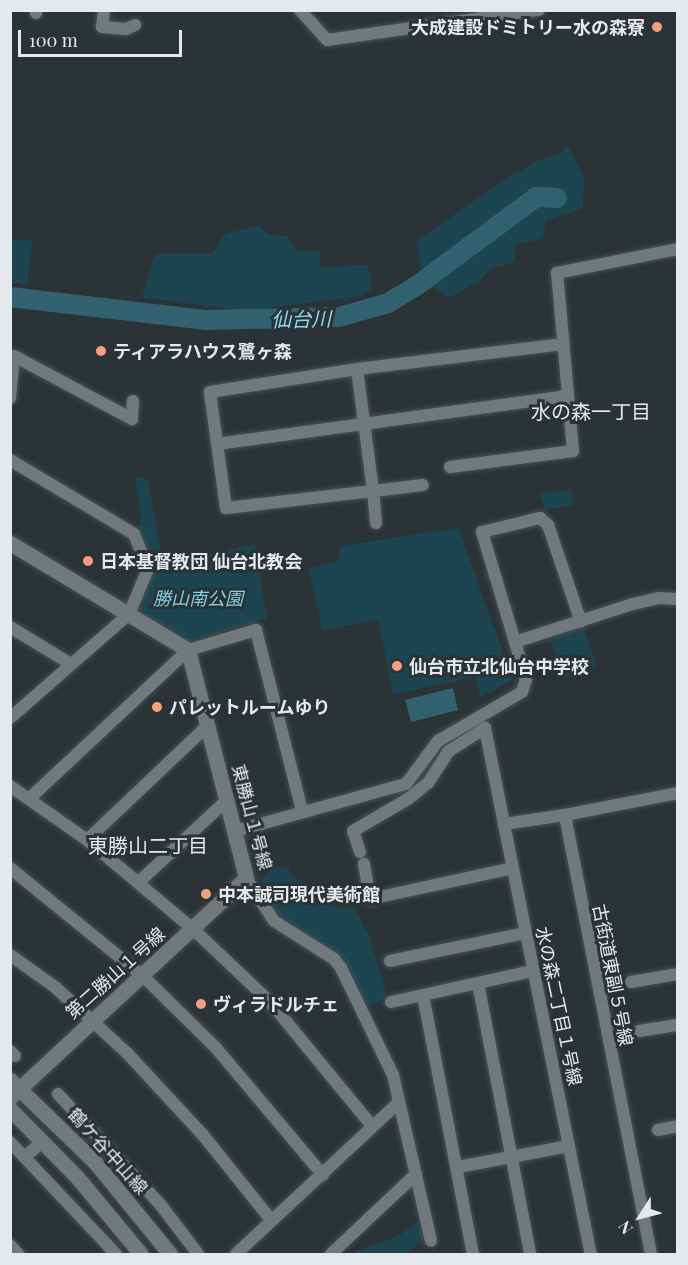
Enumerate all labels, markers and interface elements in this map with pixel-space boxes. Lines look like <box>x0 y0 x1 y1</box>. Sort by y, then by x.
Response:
place label: 大成建設ドミトリー水の森寮 <box>411 16 645 38</box>
scale bar <box>21 18 184 56</box>
marker: 大成建設ドミトリー水の森寮 <box>650 20 664 34</box>
text: 100 m <box>29 28 78 52</box>
water label: 仙台川 <box>271 305 331 331</box>
place label: ティアラハウス鷺ヶ森 <box>113 340 293 362</box>
marker: ティアラハウス鷺ヶ森 <box>94 344 108 358</box>
district label: 水の森一丁目 <box>531 398 651 422</box>
place label: 日本基督教団 仙台北教会 <box>100 550 302 572</box>
marker: 日本基督教団 仙台北教会 <box>81 554 95 568</box>
park label: 勝山南公園 <box>153 587 243 609</box>
place label: 仙台市立北仙台中学校 <box>409 655 589 677</box>
marker: 仙台市立北仙台中学校 <box>390 659 404 673</box>
place label: パレットルームゆり <box>169 696 331 718</box>
marker: パレットルームゆり <box>150 700 164 714</box>
street label: 東勝山１号線 <box>228 762 276 872</box>
district label: 東勝山二丁目 <box>88 832 208 856</box>
place label: 中本誠司現代美術館 <box>218 883 380 905</box>
marker: 中本誠司現代美術館 <box>199 887 213 901</box>
street label: 古街道東副５号線 <box>589 902 637 1048</box>
street label: 第二勝山１号線 <box>61 923 169 1023</box>
street label: 水の森二丁目１号線 <box>532 925 586 1087</box>
place label: ヴィラドルチェ <box>213 993 339 1015</box>
marker: ヴィラドルチェ <box>194 997 208 1011</box>
street label: 鶴ケ谷中山線 <box>64 1104 152 1198</box>
north arrow <box>610 1187 670 1247</box>
text: N <box>613 1217 637 1239</box>

